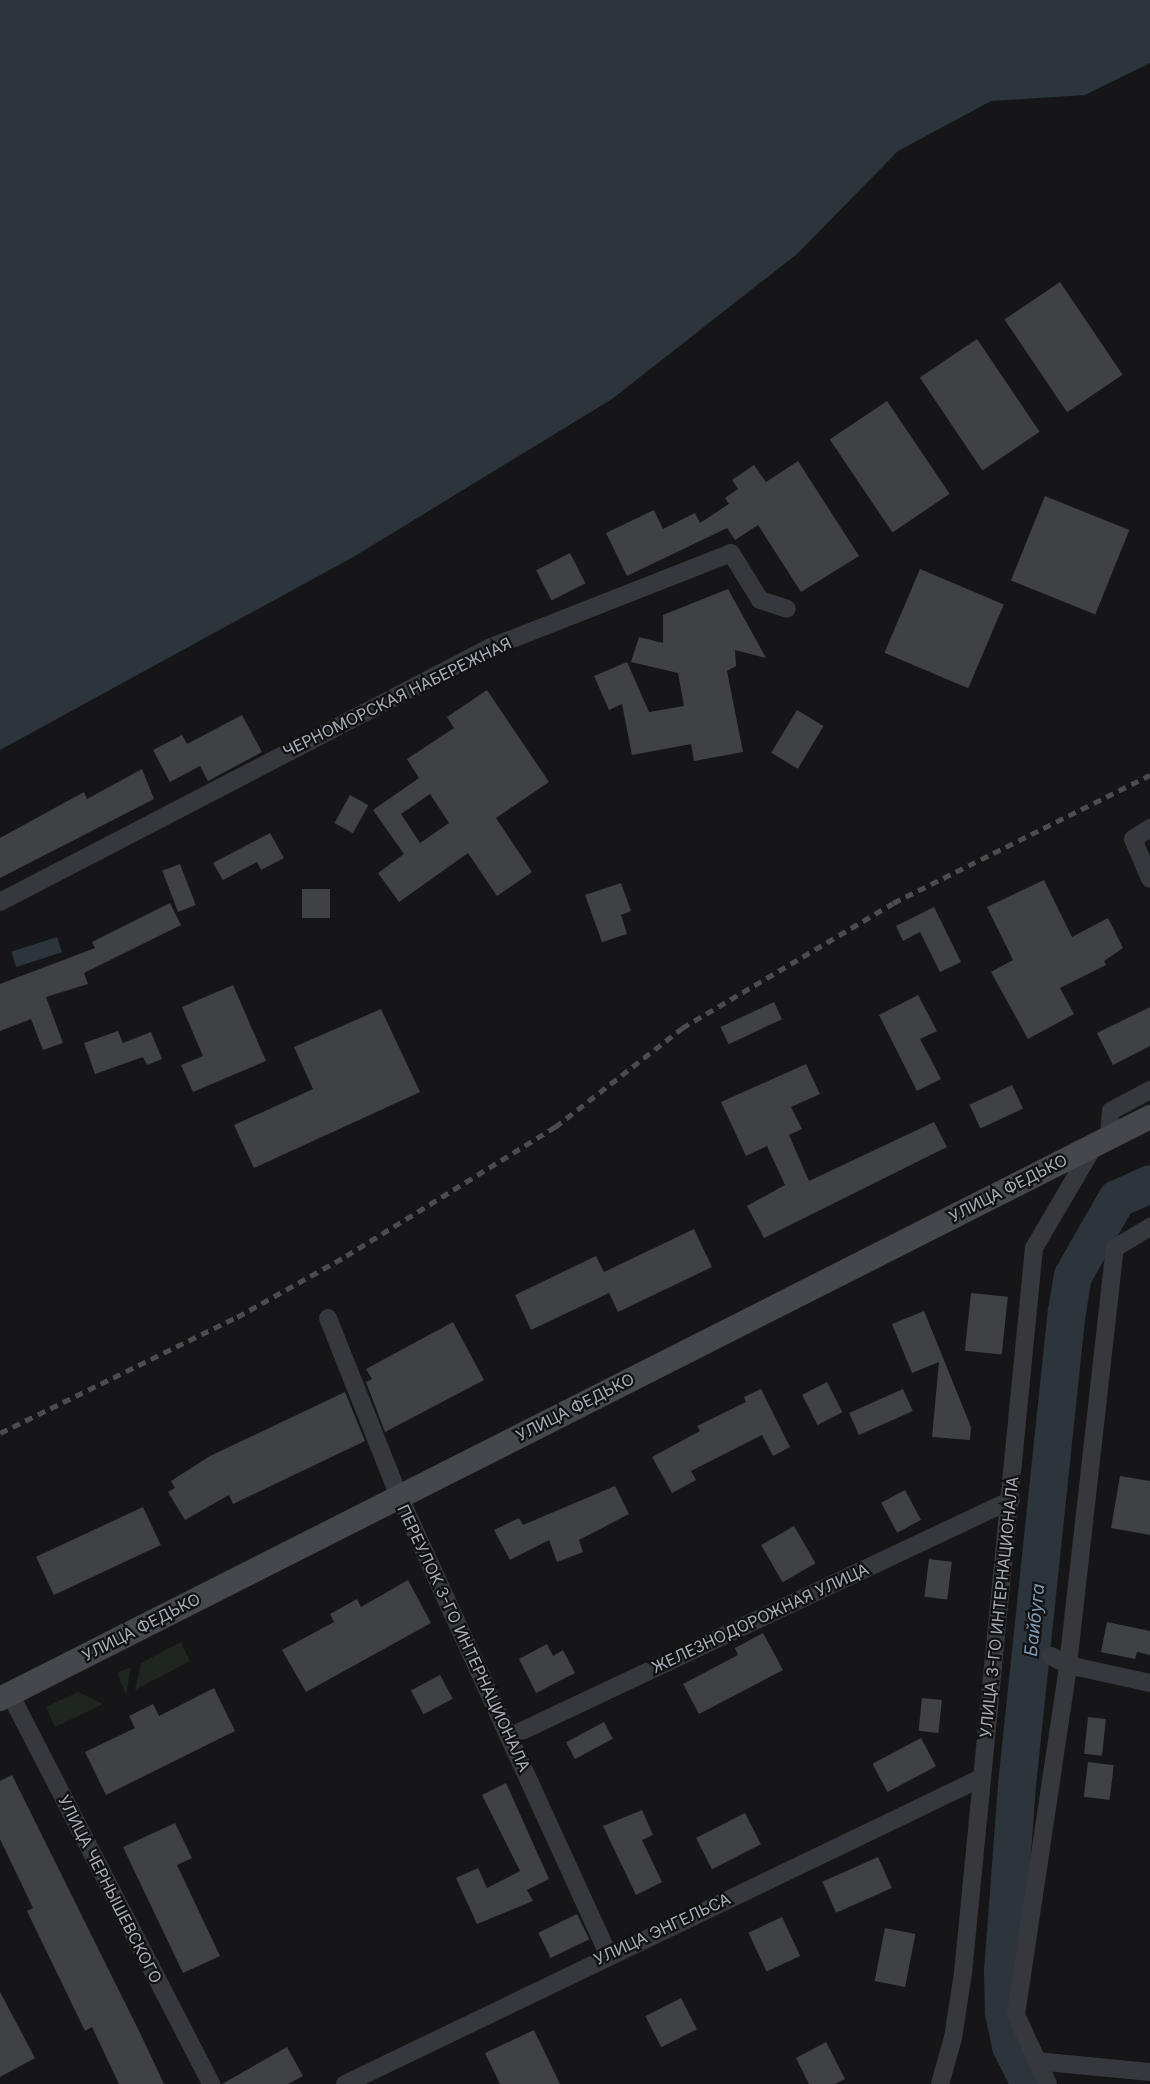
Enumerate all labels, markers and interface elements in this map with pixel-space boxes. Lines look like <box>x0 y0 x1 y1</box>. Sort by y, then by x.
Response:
street label: ЧЕРНОМОРСКАЯ НАБЕРЕЖНАЯ <box>280 633 514 761</box>
street label: УЛИЦА ФЕДЬКО <box>946 1150 1070 1226</box>
street label: УЛИЦА ФЕДЬКО <box>513 1369 637 1445</box>
street label: УЛИЦА 3-ГО ИНТЕРНАЦИОНАЛА <box>976 1475 1022 1739</box>
street label: ПЕРЕУЛОК 3-ГО ИНТЕРНАЦИОНАЛА <box>394 1501 534 1775</box>
street label: ЖЕЛЕЗНОДОРОЖНАЯ УЛИЦА <box>648 1559 872 1677</box>
water label: Байбуга <box>1020 1583 1050 1657</box>
street label: УЛИЦА ФЕДЬКО <box>79 1589 203 1665</box>
street label: УЛИЦА ЧЕРНЫШЕВСКОГО <box>54 1792 166 1986</box>
street label: УЛИЦА ЭНГЕЛЬСА <box>591 1889 733 1969</box>

